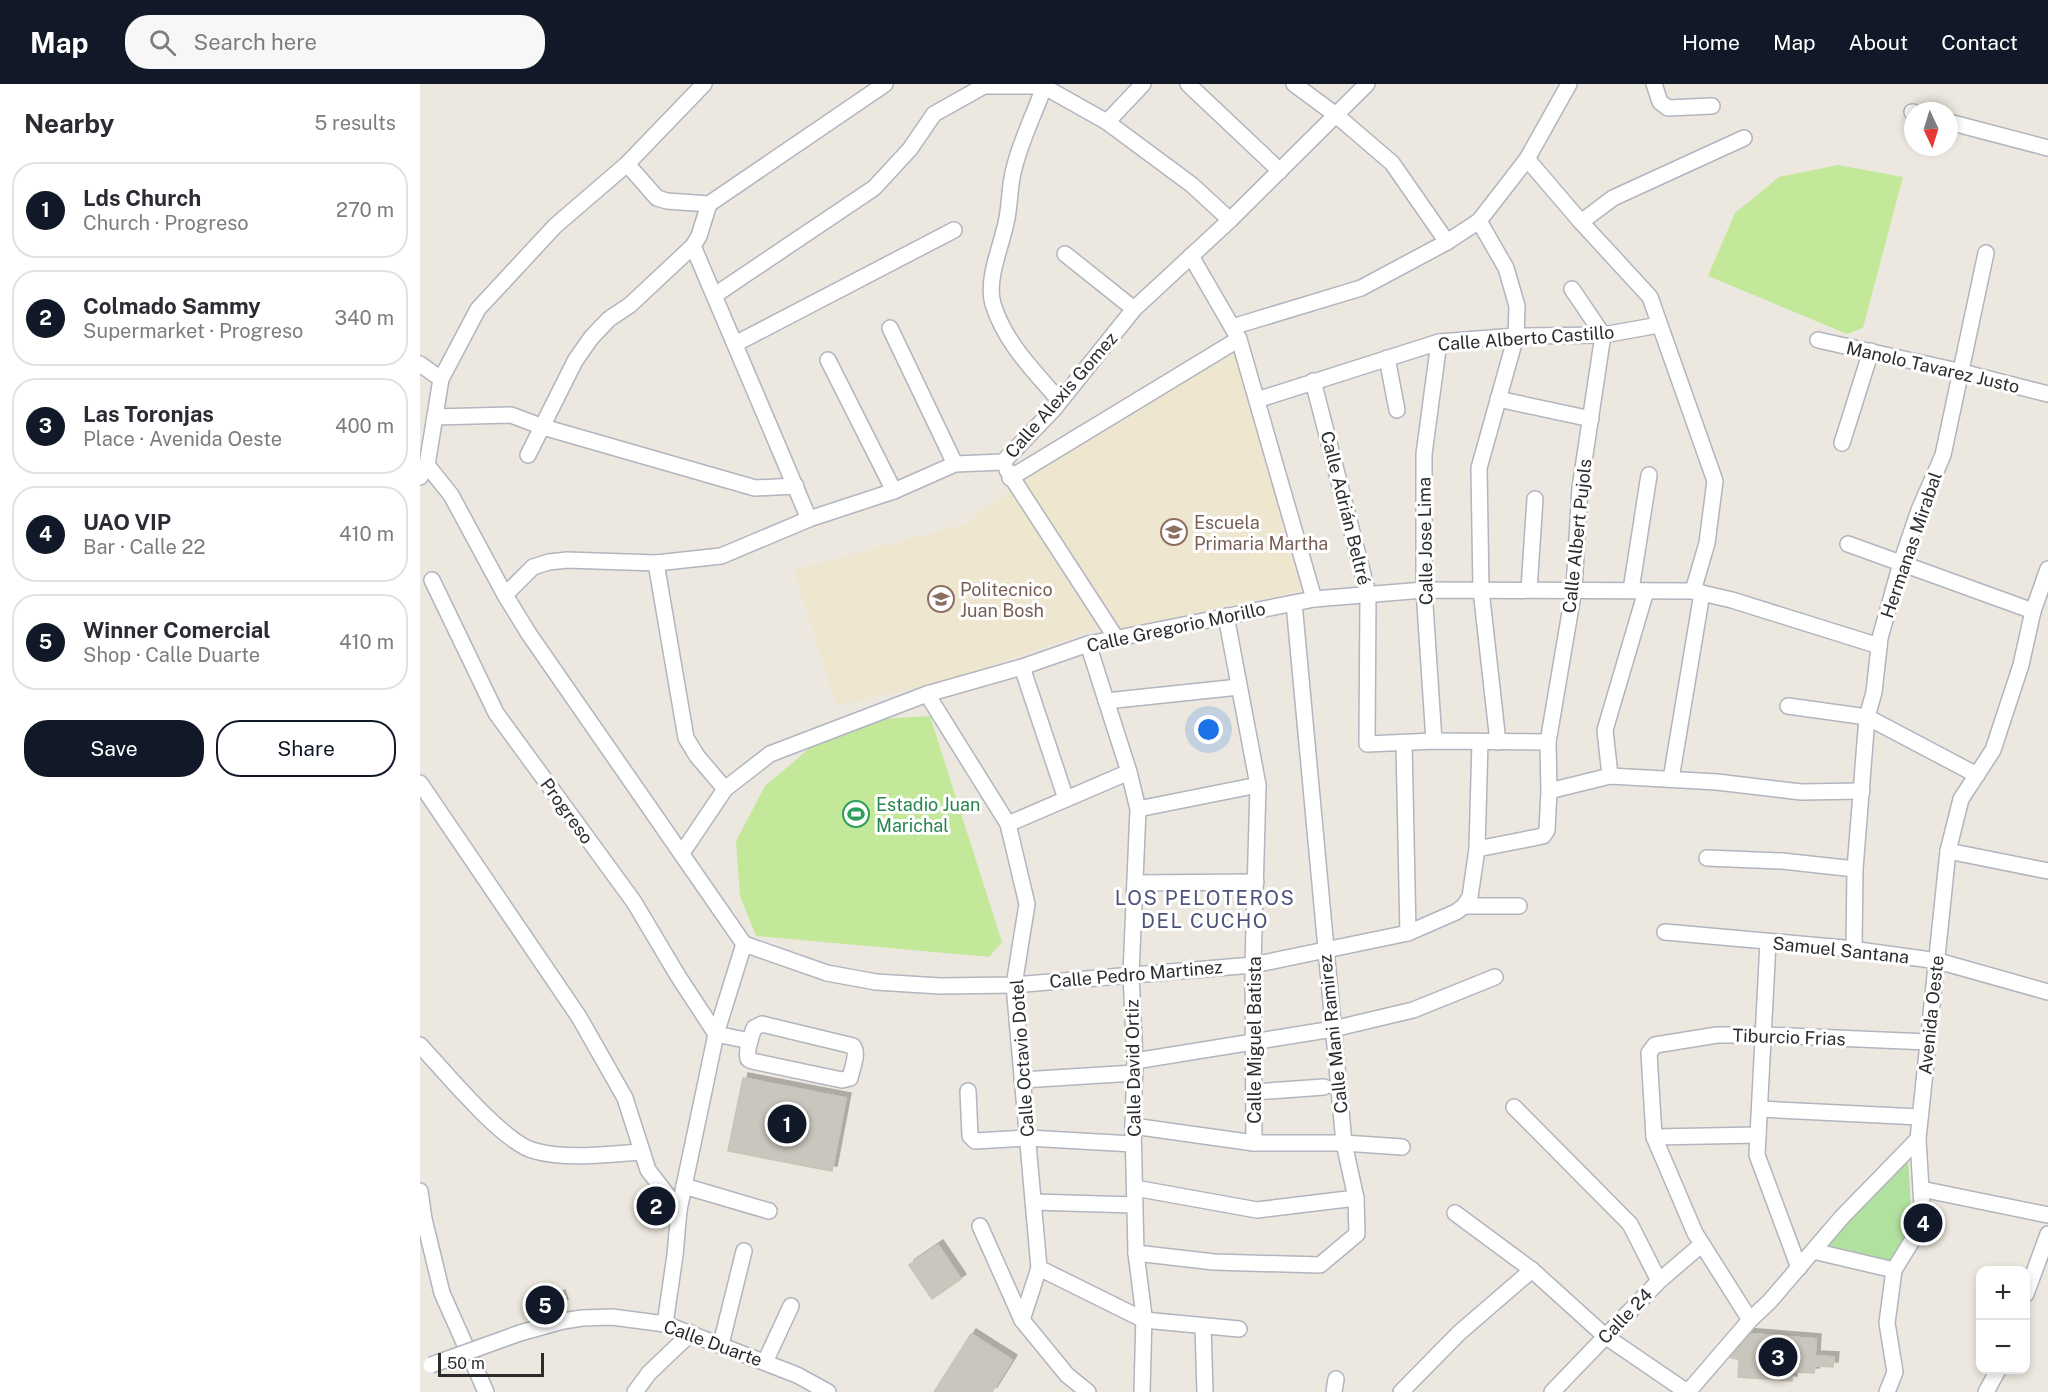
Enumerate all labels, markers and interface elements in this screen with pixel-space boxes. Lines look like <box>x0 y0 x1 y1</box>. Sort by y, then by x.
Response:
search box <box>125 15 545 69</box>
text: Map <box>30 26 89 59</box>
icon: search <box>146 26 179 59</box>
text: Search here <box>194 29 317 55</box>
text: Home <box>1682 30 1740 55</box>
text: Map <box>1773 30 1816 55</box>
text: About <box>1849 30 1908 55</box>
text: Contact <box>1941 30 2018 55</box>
north arrow <box>1904 102 1958 156</box>
text: Nearby <box>24 108 114 139</box>
text: 5 results <box>314 111 396 135</box>
text: Lds Church <box>83 185 201 211</box>
text: 1 <box>41 198 50 222</box>
text: 270 m <box>336 198 394 222</box>
text: Church · Progreso <box>83 211 249 235</box>
text: Colmado Sammy <box>83 293 261 319</box>
text: 2 <box>39 306 52 330</box>
text: 340 m <box>334 306 394 330</box>
text: Supermarket · Progreso <box>83 319 303 343</box>
street label: Calle Alberto Castillo <box>1437 321 1615 355</box>
street label: Calle Alexis Gomez <box>1001 328 1121 462</box>
street label: Manolo Tavarez Justo <box>1844 337 2022 397</box>
text: Las Toronjas <box>83 401 214 427</box>
text: 3 <box>39 414 52 438</box>
text: 400 m <box>335 414 394 438</box>
text: Place · Avenida Oeste <box>83 427 282 451</box>
street label: Calle Adrián Beltré <box>1317 429 1375 587</box>
street label: Calle Albert Pujols <box>1558 458 1596 614</box>
street label: Hermanas Mirabal <box>1876 469 1946 621</box>
street label: Calle Jose Lima <box>1413 477 1437 605</box>
text: UAO VIP <box>83 509 171 535</box>
place label: Escuela Primaria Martha <box>1194 512 1328 554</box>
school or university icon: Escuela Primaria Martha <box>1159 517 1189 547</box>
text: 4 <box>39 522 52 546</box>
text: 410 m <box>339 522 394 546</box>
text: Bar · Calle 22 <box>83 535 205 559</box>
place label: Politecnico Juan Bosh <box>960 579 1053 621</box>
school or university icon: Politecnico Juan Bosh <box>926 584 956 614</box>
street label: Calle Gregorio Morillo <box>1085 598 1267 656</box>
text: Winner Comercial <box>83 617 271 643</box>
text: 5 <box>39 630 52 654</box>
text: 410 m <box>339 630 394 654</box>
text: Shop · Calle Duarte <box>83 643 260 667</box>
your location <box>1194 715 1223 744</box>
button: Save <box>24 720 204 777</box>
button: Share <box>216 720 396 777</box>
street label: Progreso <box>536 774 598 848</box>
place label: Estadio Juan Marichal <box>876 794 980 836</box>
sports icon: Estadio Juan Marichal <box>841 799 871 829</box>
district label: LOS PELOTEROS DEL CUCHO <box>1115 886 1295 933</box>
street label: Samuel Santana <box>1772 932 1910 968</box>
street label: Calle Mani Ramirez <box>1314 954 1352 1114</box>
street label: Avenida Oeste <box>1914 954 1948 1076</box>
street label: Calle Pedro Martinez <box>1049 956 1223 992</box>
street label: Calle Miguel Batista <box>1244 956 1265 1124</box>
street label: Calle Octavio Dotel <box>1006 978 1038 1138</box>
street label: Calle David Ortiz <box>1121 999 1145 1137</box>
street label: Tiburcio Frias <box>1732 1025 1846 1049</box>
pin: 1 <box>768 1102 806 1146</box>
pin: 2 <box>636 1184 676 1228</box>
pin: 4 <box>1904 1200 1942 1246</box>
map controls <box>1976 1266 2030 1374</box>
button: + <box>1976 1266 2030 1320</box>
pin: 5 <box>526 1282 564 1328</box>
street label: Calle 24 <box>1594 1284 1656 1348</box>
street label: Calle Duarte <box>661 1315 765 1371</box>
button: − <box>1976 1320 2030 1374</box>
pin: 3 <box>1758 1334 1798 1380</box>
scale bar <box>438 1350 544 1378</box>
text: 50 m <box>447 1354 485 1373</box>

